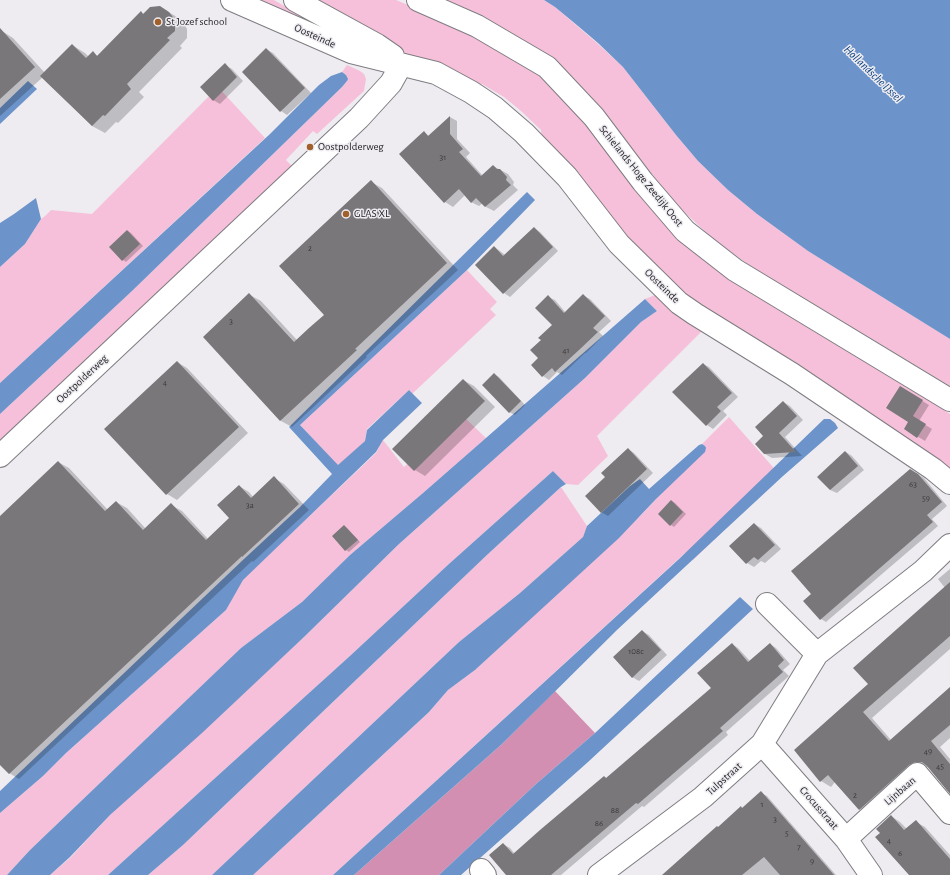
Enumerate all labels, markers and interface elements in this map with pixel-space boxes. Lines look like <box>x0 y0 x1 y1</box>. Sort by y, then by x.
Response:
place label: St Jozef school <box>166 15 227 29</box>
marker: St Jozef school <box>153 17 163 27</box>
street label: Oosteinde <box>292 21 338 51</box>
water label: Hollandsche IJssel <box>841 42 905 106</box>
street label: Schielands Hoge Zeedijk Oost <box>596 123 686 229</box>
place label: Oostpolderweg <box>318 140 384 154</box>
marker: Oostpolderweg <box>305 142 315 152</box>
house number: 31 <box>440 152 446 162</box>
place label: GLAS XL <box>354 207 390 221</box>
marker: GLAS XL <box>341 209 351 219</box>
house number: 2 <box>308 243 312 253</box>
street label: Oosteinde <box>642 266 682 306</box>
house number: 3 <box>229 316 233 326</box>
house number: 41 <box>562 345 570 355</box>
street label: Oostpolderweg <box>53 352 111 406</box>
house number: 4 <box>163 377 167 387</box>
house number: 63 <box>909 479 917 489</box>
house number: 59 <box>922 493 930 503</box>
house number: 3a <box>246 500 254 510</box>
house number: 108c <box>628 646 644 656</box>
house number: 49 <box>924 746 932 756</box>
street label: Tulpstraat <box>704 760 744 798</box>
house number: 45 <box>936 761 944 771</box>
street label: Lijnbaan <box>882 774 918 808</box>
street label: Crocusstraat <box>797 784 841 832</box>
house number: 2 <box>853 790 857 800</box>
house number: 1 <box>760 799 764 809</box>
house number: 88 <box>611 805 619 815</box>
house number: 3 <box>773 814 777 824</box>
house number: 86 <box>595 818 603 828</box>
house number: 5 <box>785 828 789 838</box>
house number: 4 <box>887 835 891 845</box>
house number: 7 <box>797 842 801 852</box>
house number: 6 <box>898 848 902 858</box>
house number: 9 <box>810 856 814 866</box>

